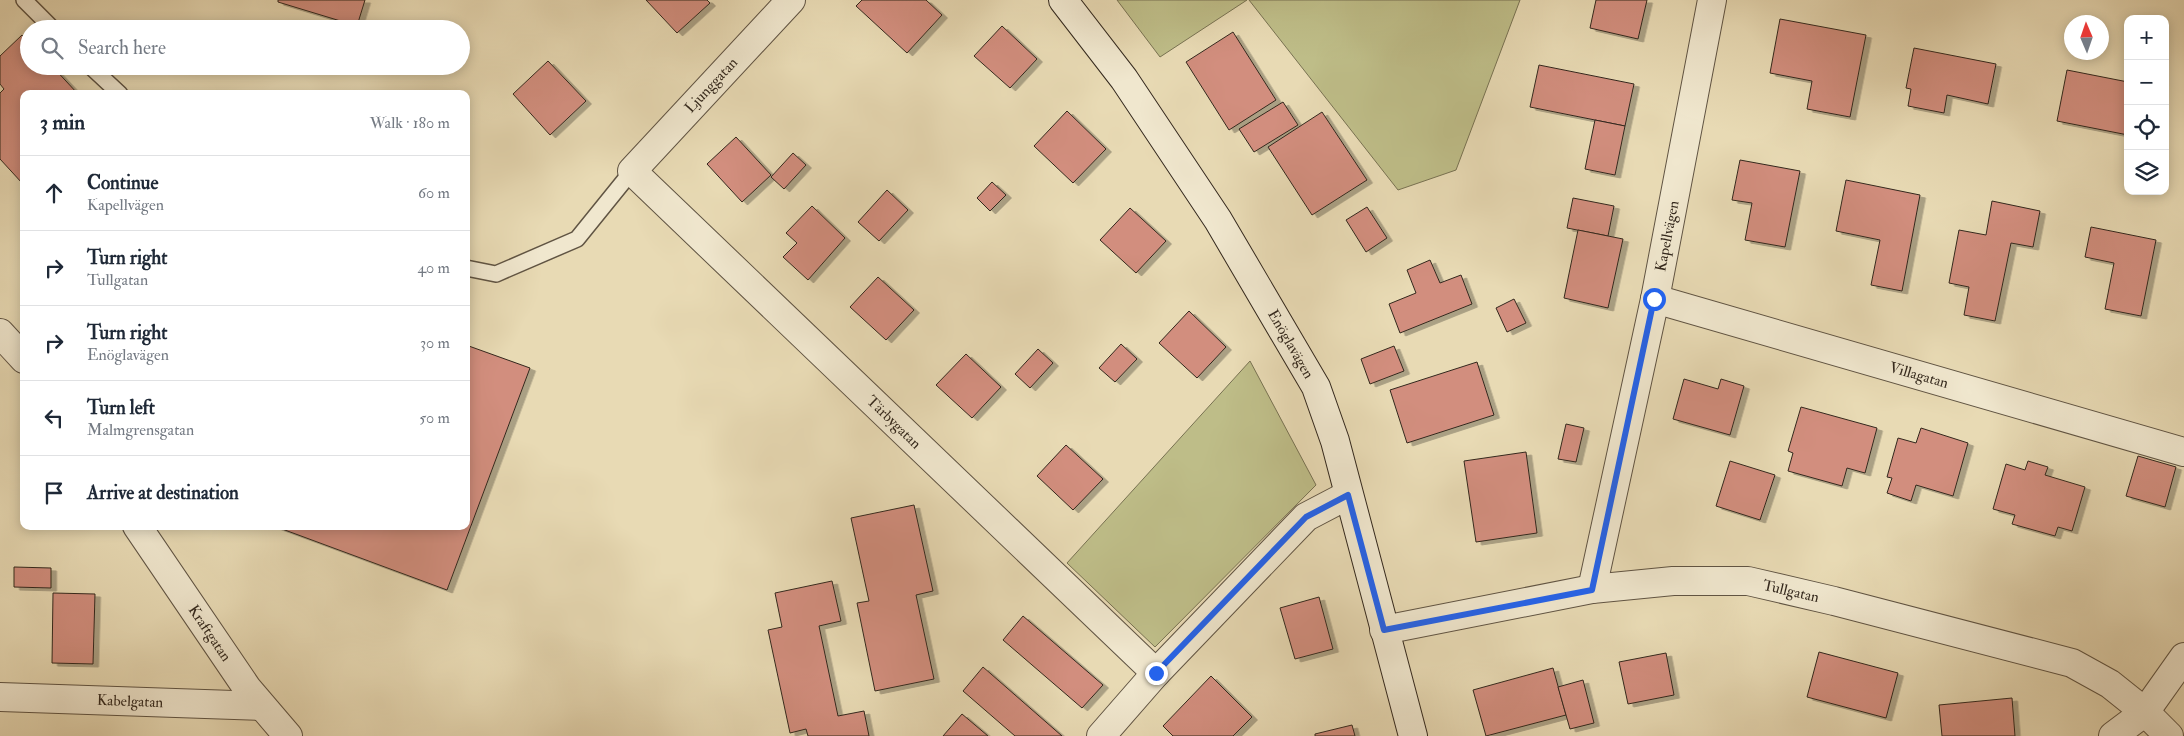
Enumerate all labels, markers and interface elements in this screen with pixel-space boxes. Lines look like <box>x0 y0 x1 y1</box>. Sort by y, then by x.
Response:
north arrow <box>2064 15 2109 60</box>
map controls <box>2124 15 2169 195</box>
button: + <box>2124 15 2169 60</box>
search box <box>20 20 470 75</box>
icon: search <box>38 34 66 62</box>
text: Search here <box>78 36 166 60</box>
street label: Ljunggatan <box>681 53 742 117</box>
button: − <box>2124 60 2169 105</box>
button: locate <box>2124 105 2169 150</box>
text: 3 min <box>40 109 85 136</box>
text: Walk · 180 m <box>370 113 450 133</box>
button: layers <box>2124 150 2169 195</box>
text: Continue <box>87 171 158 195</box>
icon: ahead <box>40 179 68 207</box>
text: 60 m <box>418 183 450 203</box>
text: Kapellvägen <box>87 195 164 215</box>
street label: Kapellvägen <box>1651 199 1685 273</box>
text: Turn right <box>87 246 167 270</box>
icon: right <box>40 254 68 282</box>
text: 40 m <box>417 258 450 278</box>
text: Tullgatan <box>87 270 148 290</box>
route start <box>1643 288 1666 311</box>
street label: Enöglavägen <box>1263 306 1318 382</box>
text: Turn right <box>87 321 167 345</box>
icon: right <box>40 329 68 357</box>
text: 30 m <box>420 333 450 353</box>
text: Enöglavägen <box>87 345 169 365</box>
street label: Villagatan <box>1887 358 1951 393</box>
street label: Tärbygatan <box>862 392 925 453</box>
text: Turn left <box>87 396 155 420</box>
icon: left <box>40 404 68 432</box>
text: 50 m <box>419 408 450 428</box>
text: Malmgrensgatan <box>87 420 194 440</box>
icon: arrive <box>40 479 68 507</box>
text: Arrive at destination <box>87 481 239 505</box>
street label: Tullgatan <box>1761 576 1821 607</box>
street label: Kraftgatan <box>184 601 236 665</box>
route end <box>1145 662 1168 685</box>
street label: Kabelgatan <box>96 691 164 712</box>

